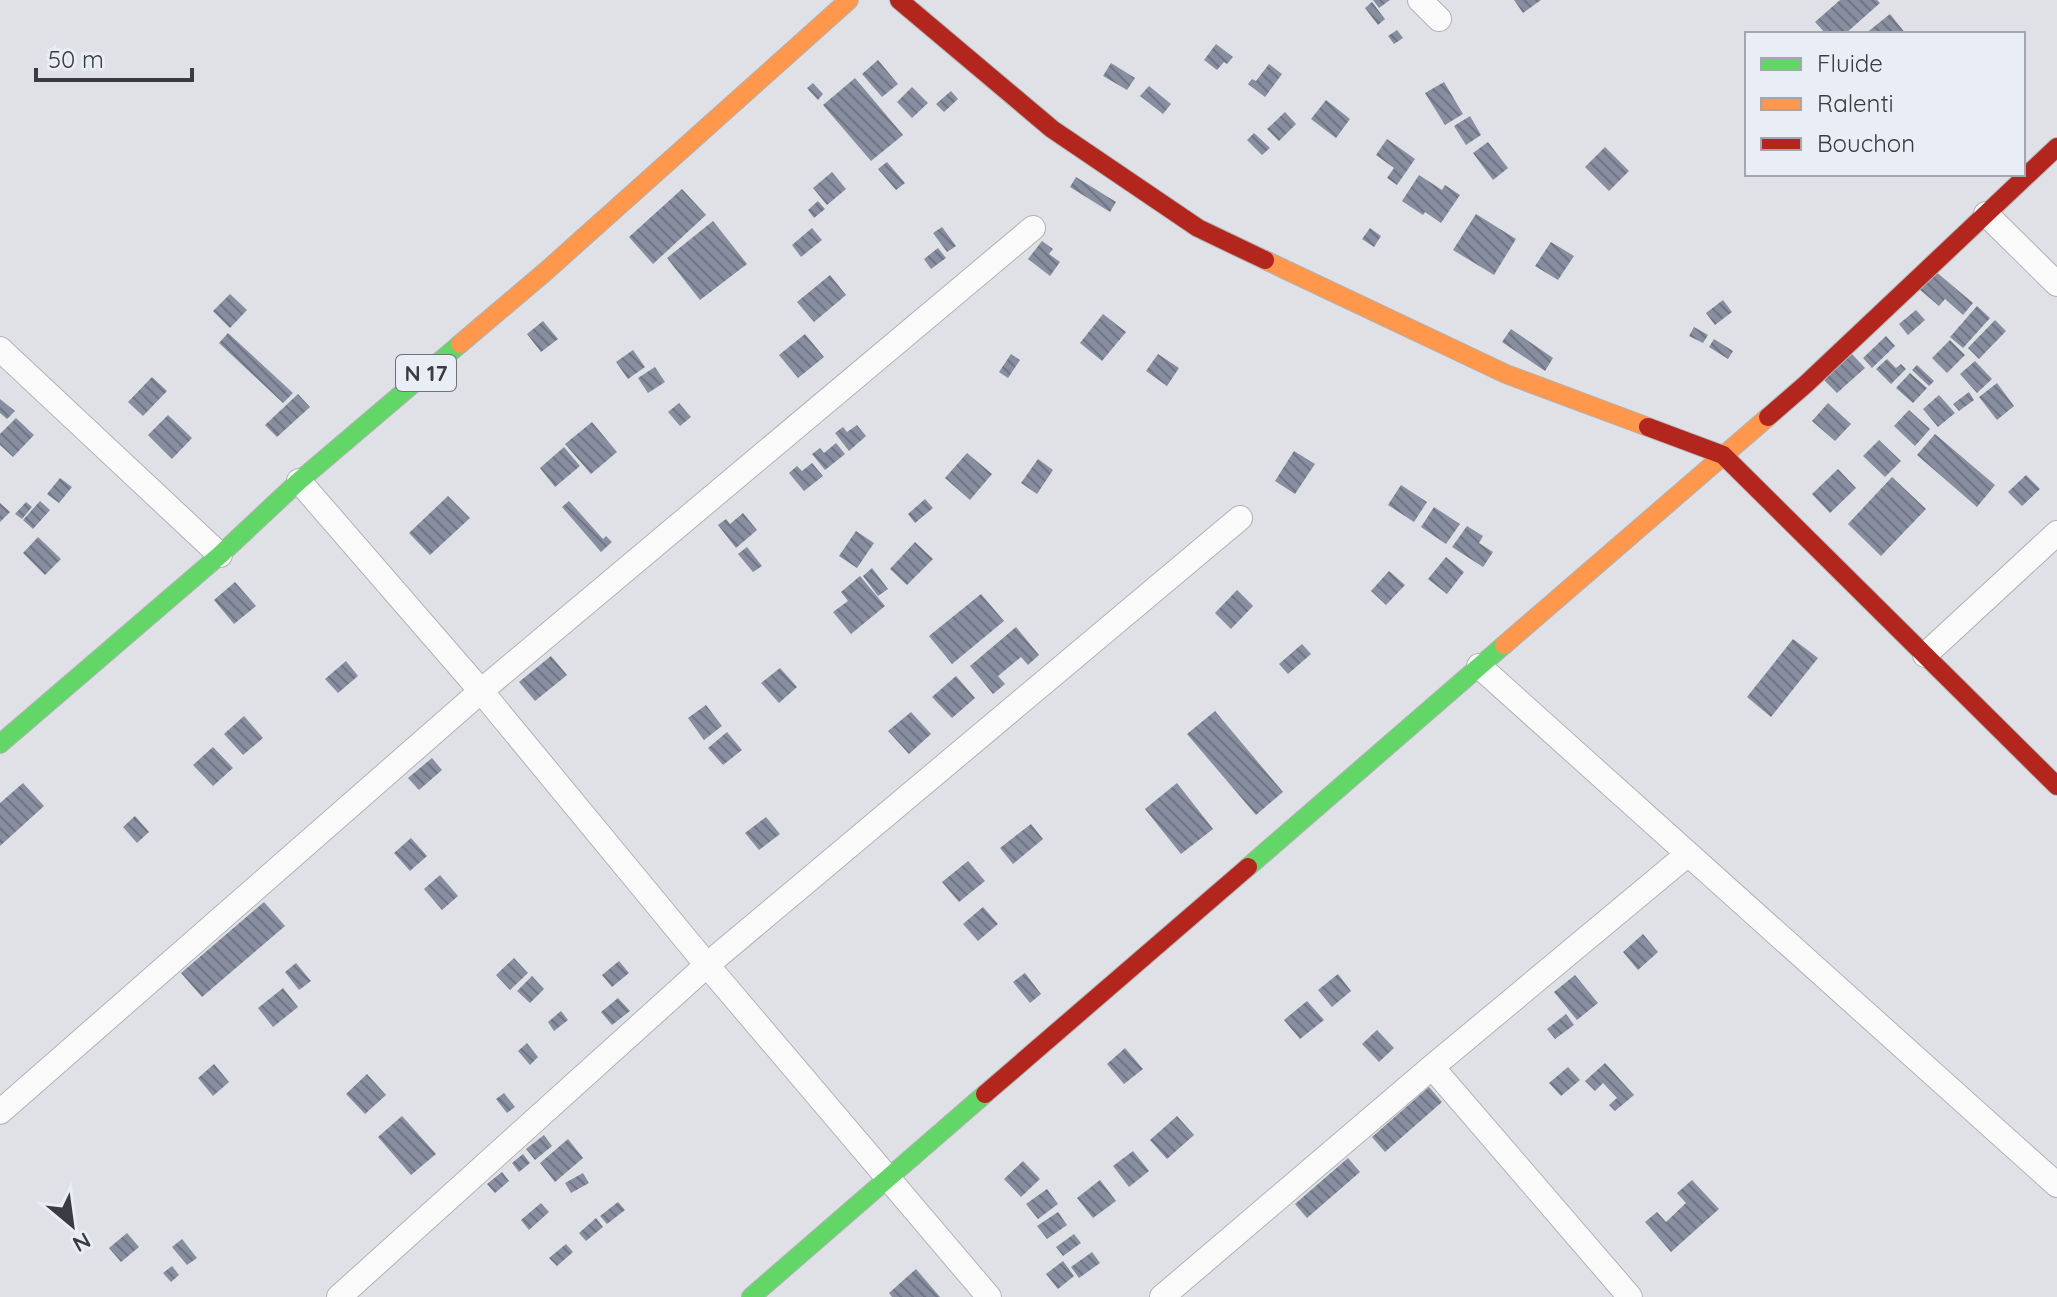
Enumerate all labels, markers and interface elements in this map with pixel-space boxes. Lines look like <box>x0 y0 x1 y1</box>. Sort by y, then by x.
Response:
scale bar <box>36 32 192 82</box>
legend <box>1745 32 2025 176</box>
text: 50 m <box>48 44 104 74</box>
text: Fluide <box>1817 48 1883 78</box>
text: Ralenti <box>1817 88 1894 118</box>
text: Bouchon <box>1817 128 1915 158</box>
road number: N 17 <box>396 355 456 391</box>
north arrow <box>32 1185 112 1265</box>
text: N <box>68 1226 96 1259</box>

